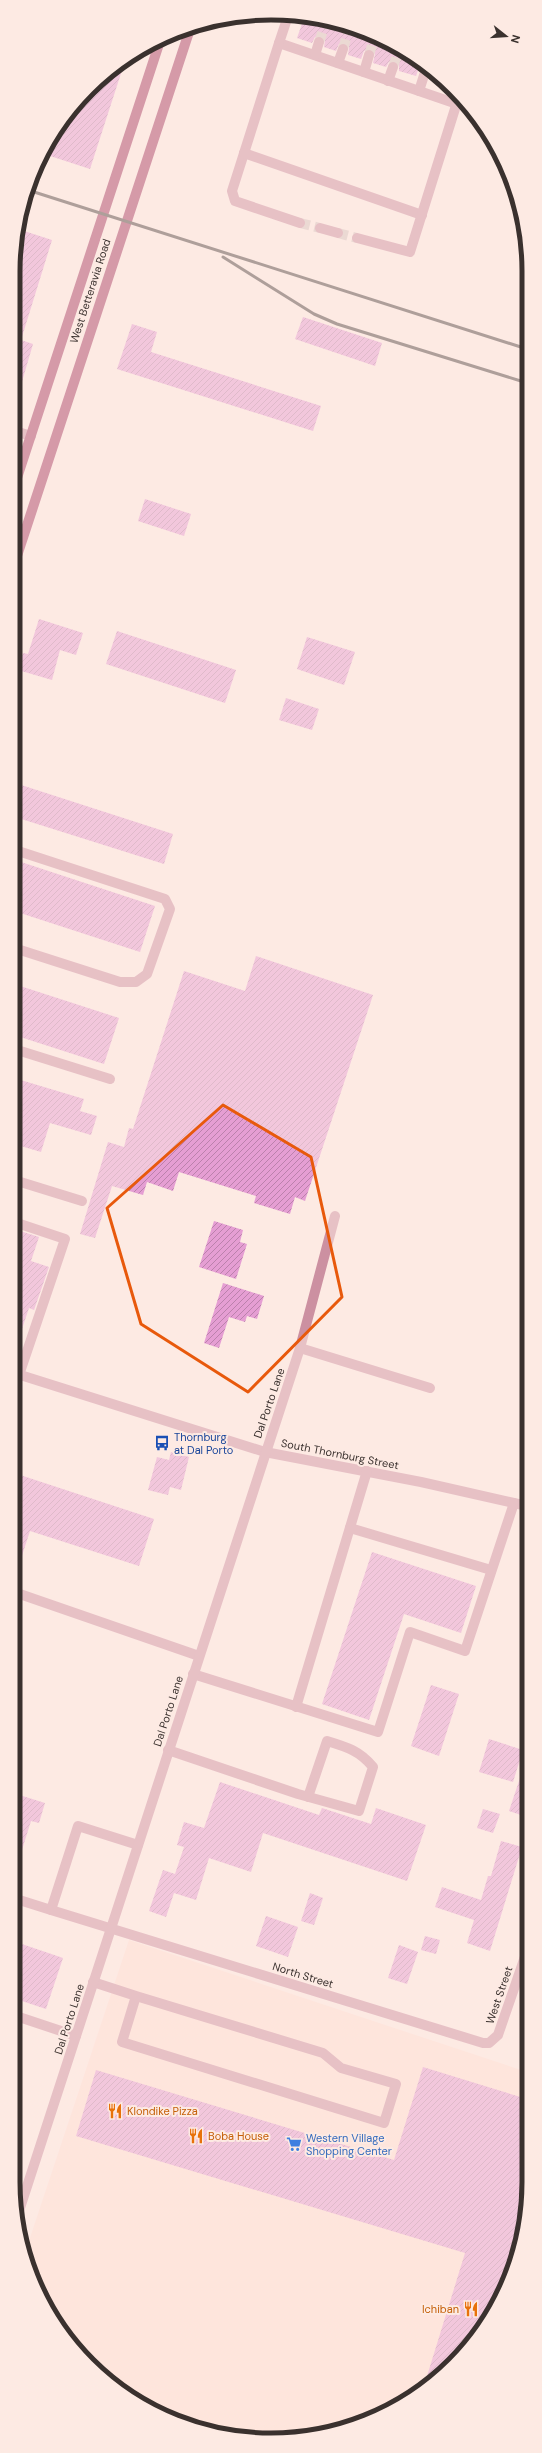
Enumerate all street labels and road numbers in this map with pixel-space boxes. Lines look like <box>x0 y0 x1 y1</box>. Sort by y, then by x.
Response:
street label: West Betteravia Road <box>66 237 114 345</box>
street label: Dal Porto Lane <box>250 1366 288 1440</box>
street label: South Thornburg Street <box>280 1436 400 1472</box>
street label: Dal Porto Lane <box>150 1674 186 1748</box>
street label: North Street <box>271 1959 335 1991</box>
street label: West Street <box>483 1964 515 2026</box>
street label: Dal Porto Lane <box>51 1982 87 2056</box>

